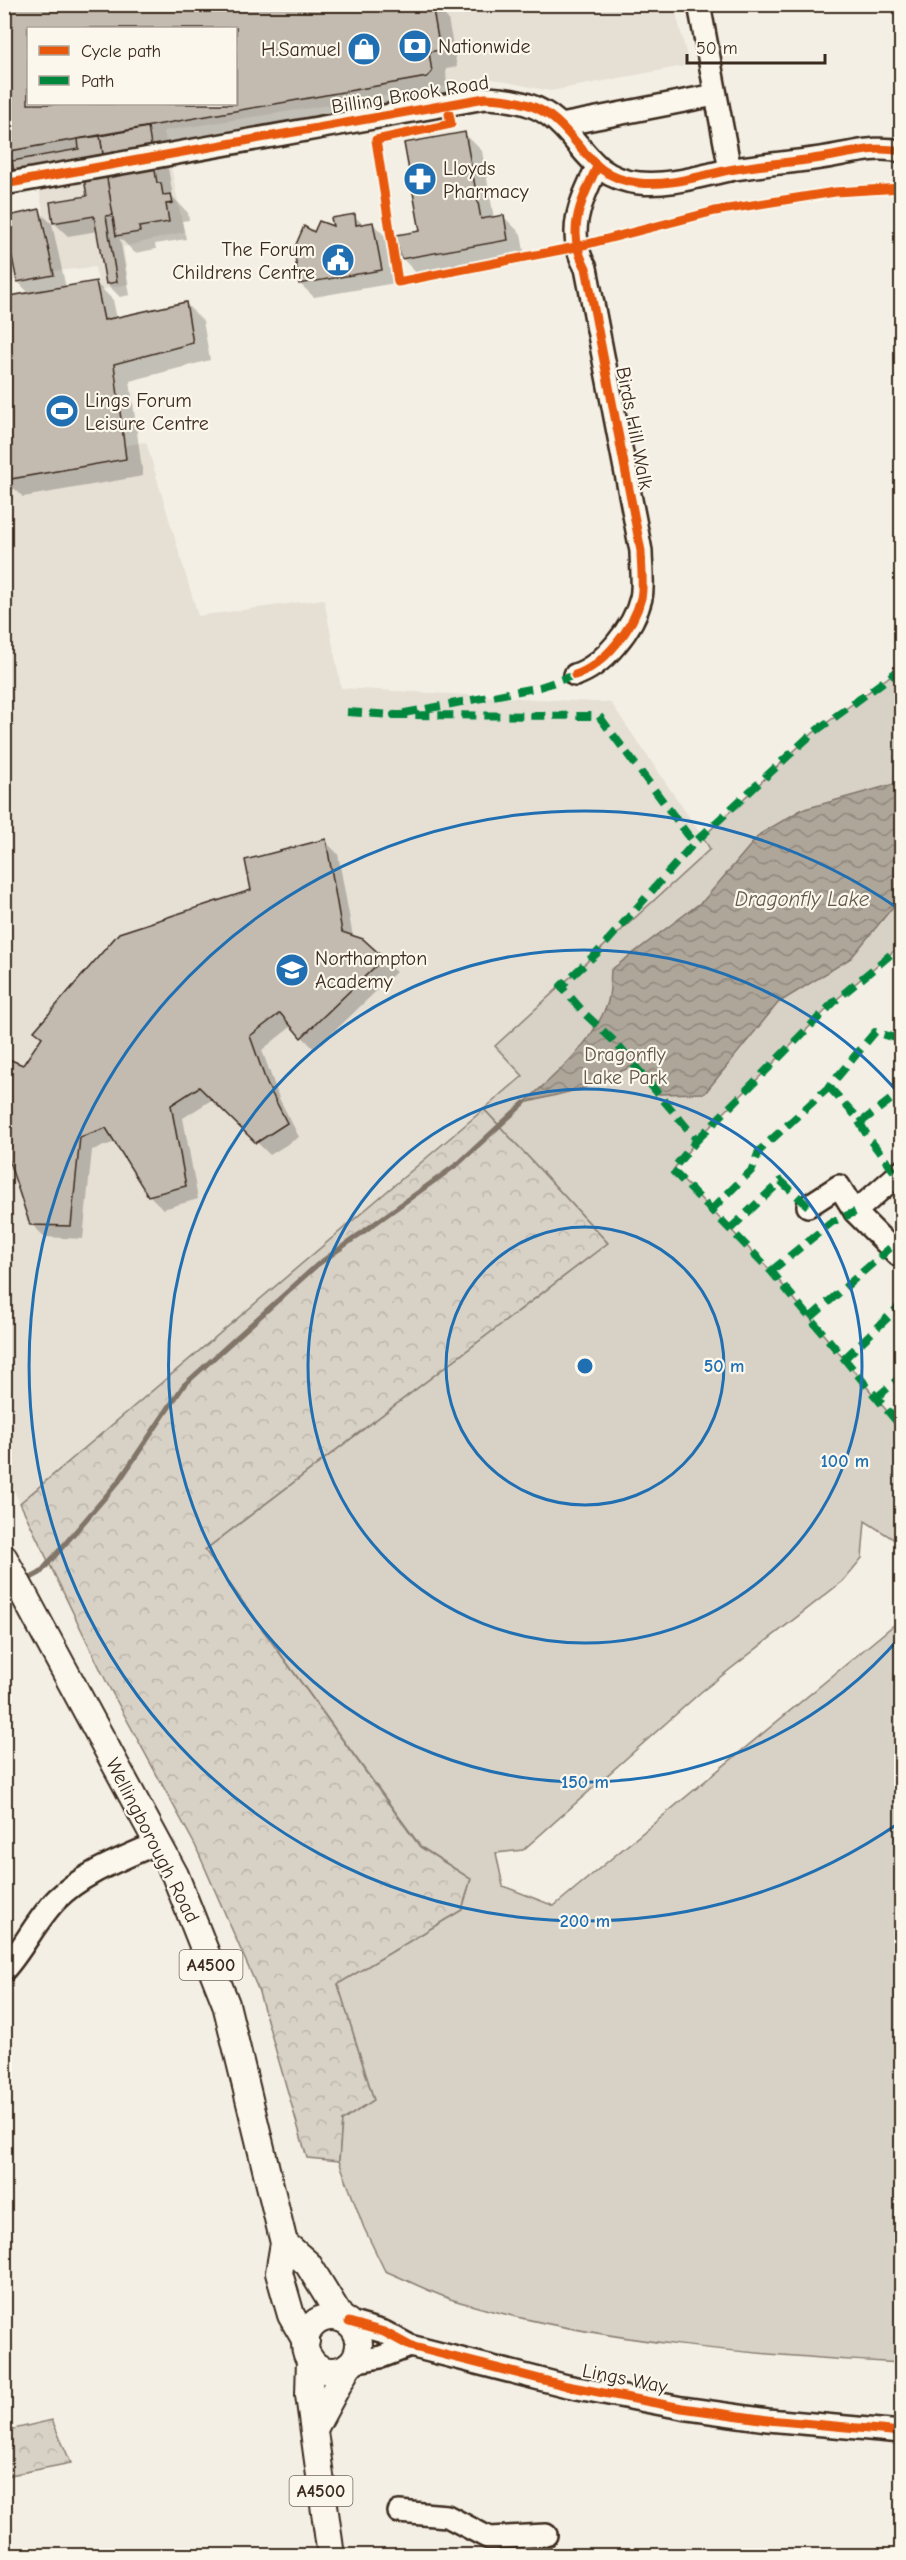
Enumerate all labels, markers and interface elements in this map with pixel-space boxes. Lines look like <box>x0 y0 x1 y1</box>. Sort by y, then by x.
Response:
legend <box>27 27 237 105</box>
scale bar <box>687 27 825 65</box>
bank icon: Nationwide <box>397 28 433 64</box>
shop icon: H.Samuel <box>346 31 382 67</box>
place label: Nationwide <box>438 35 531 58</box>
place label: H.Samuel <box>261 38 341 61</box>
text: 50 m <box>696 38 738 59</box>
text: Cycle path <box>81 41 161 62</box>
text: Path <box>81 71 114 92</box>
street label: Billing Brook Road <box>330 71 491 118</box>
place label: Lloyds Pharmacy <box>443 157 529 203</box>
pharmacy icon: Lloyds Pharmacy <box>402 161 438 197</box>
place label: The Forum Childrens Centre <box>172 238 315 284</box>
public building icon: The Forum Childrens Centre <box>320 242 356 278</box>
street label: Birds Hill Walk <box>611 365 658 492</box>
place label: Lings Forum Leisure Centre <box>85 389 209 435</box>
sports icon: Lings Forum Leisure Centre <box>44 393 80 429</box>
water label: Dragonfly Lake <box>735 887 870 911</box>
place label: Northampton Academy <box>315 947 427 993</box>
school or university icon: Northampton Academy <box>274 952 310 988</box>
park label: Dragonfly Lake Park <box>583 1043 667 1089</box>
centre of rings <box>575 1356 595 1376</box>
text: 50 m <box>704 1356 744 1377</box>
text: 100 m <box>821 1451 869 1472</box>
street label: Wellingborough Road <box>101 1754 204 1926</box>
text: 150 m <box>561 1772 609 1793</box>
text: 200 m <box>560 1911 610 1932</box>
road number: A4500 <box>180 1950 242 1980</box>
street label: Lings Way <box>580 2359 670 2398</box>
road number: A4500 <box>290 2476 352 2506</box>

